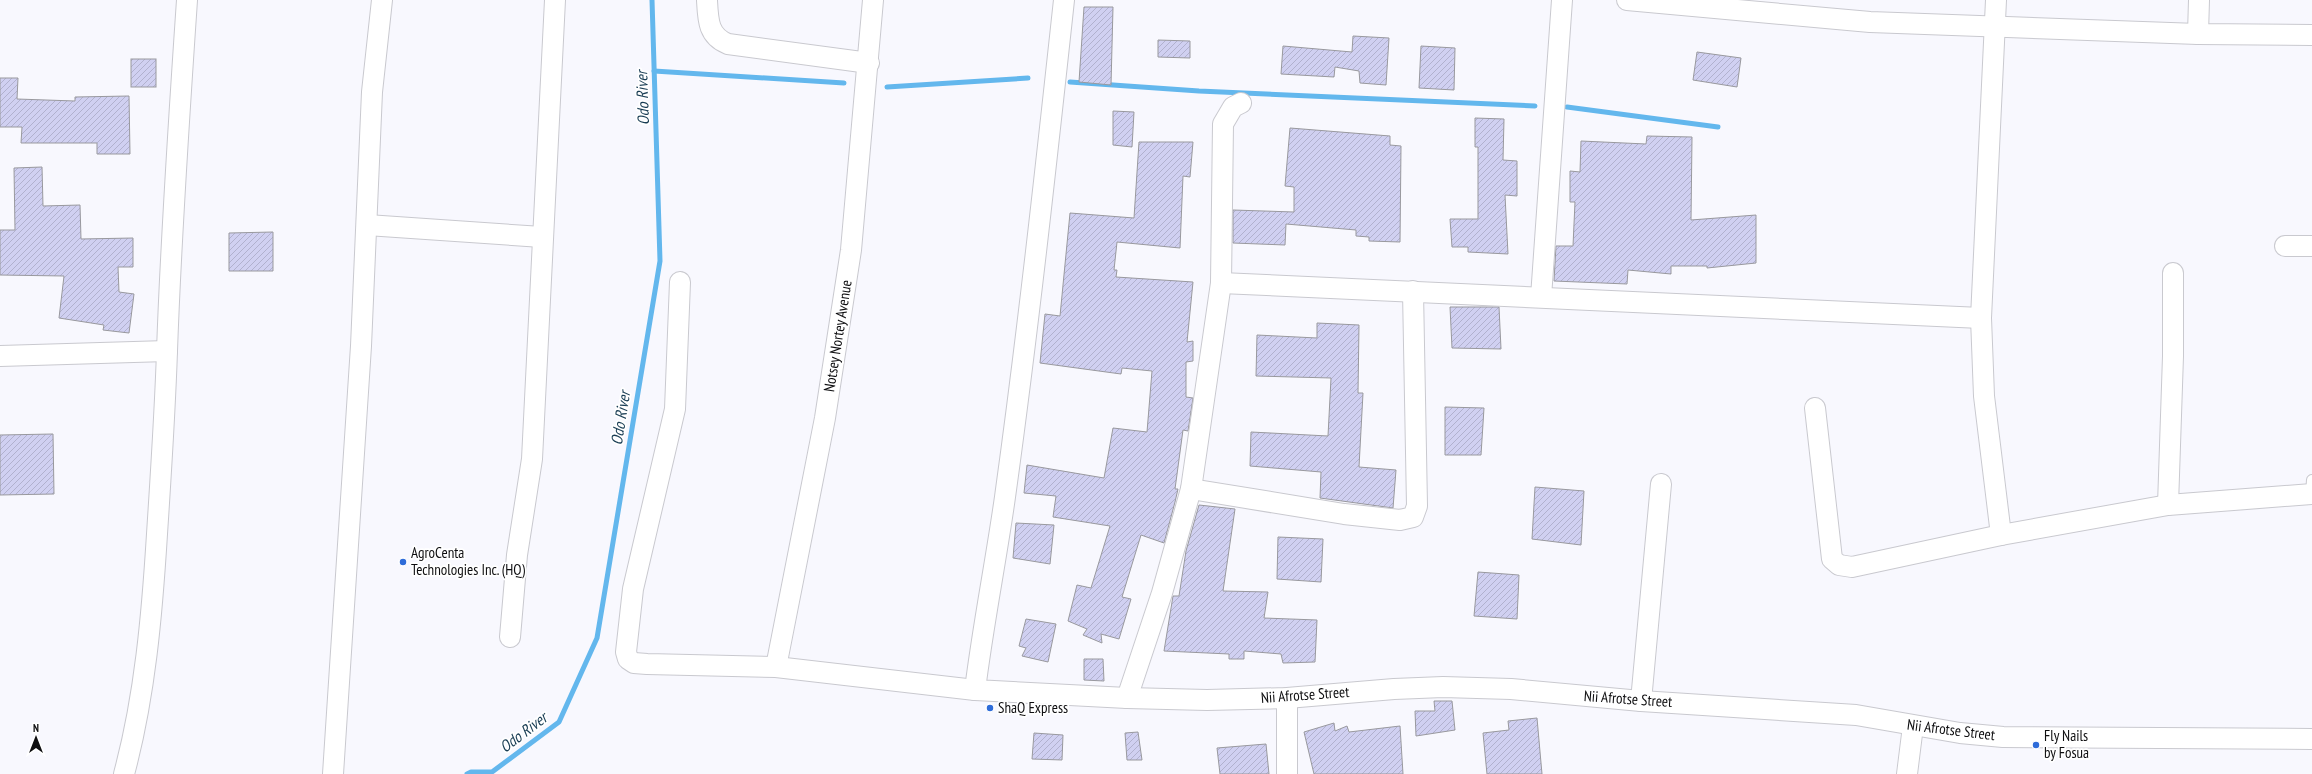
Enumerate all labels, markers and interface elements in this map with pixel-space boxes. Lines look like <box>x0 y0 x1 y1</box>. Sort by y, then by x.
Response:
water label: Odo River <box>631 68 653 126</box>
street label: Notsey Nortey Avenue <box>819 279 856 393</box>
water label: Odo River <box>606 387 635 446</box>
place label: AgroCenta Technologies Inc. (HQ) <box>411 543 525 579</box>
marker: AgroCenta Technologies Inc. (HQ) <box>398 557 408 567</box>
street label: Nii Afrotse Street <box>1260 682 1350 707</box>
street label: Nii Afrotse Street <box>1583 686 1673 711</box>
place label: ShaQ Express <box>998 698 1068 717</box>
marker: ShaQ Express <box>985 703 995 713</box>
water label: Odo River <box>495 706 553 756</box>
street label: Nii Afrotse Street <box>1906 715 1996 744</box>
north arrow <box>16 718 56 758</box>
text: N <box>33 721 39 735</box>
place label: Fly Nails by Fosua <box>2044 726 2089 762</box>
marker: Fly Nails by Fosua <box>2031 740 2041 750</box>

